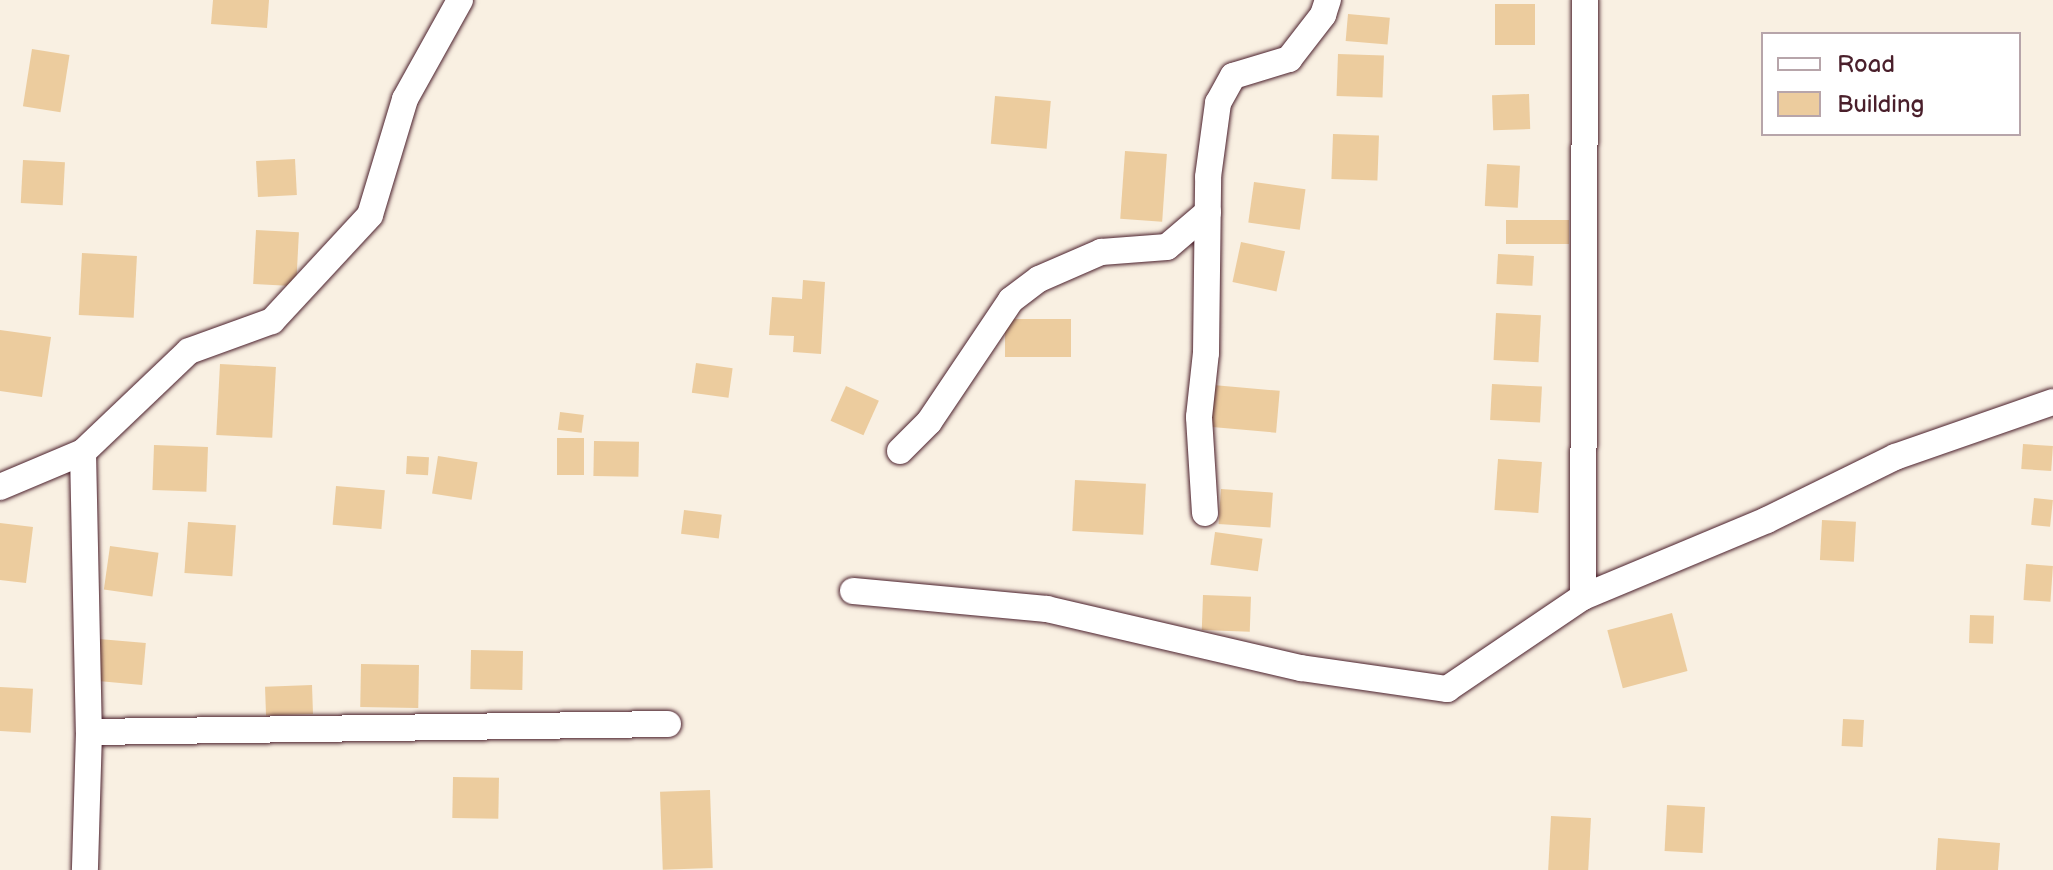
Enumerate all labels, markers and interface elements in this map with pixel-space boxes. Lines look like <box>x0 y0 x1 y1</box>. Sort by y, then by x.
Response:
legend <box>1761 32 2021 136</box>
text: Road <box>1837 50 1895 79</box>
text: Building <box>1837 90 1924 119</box>

